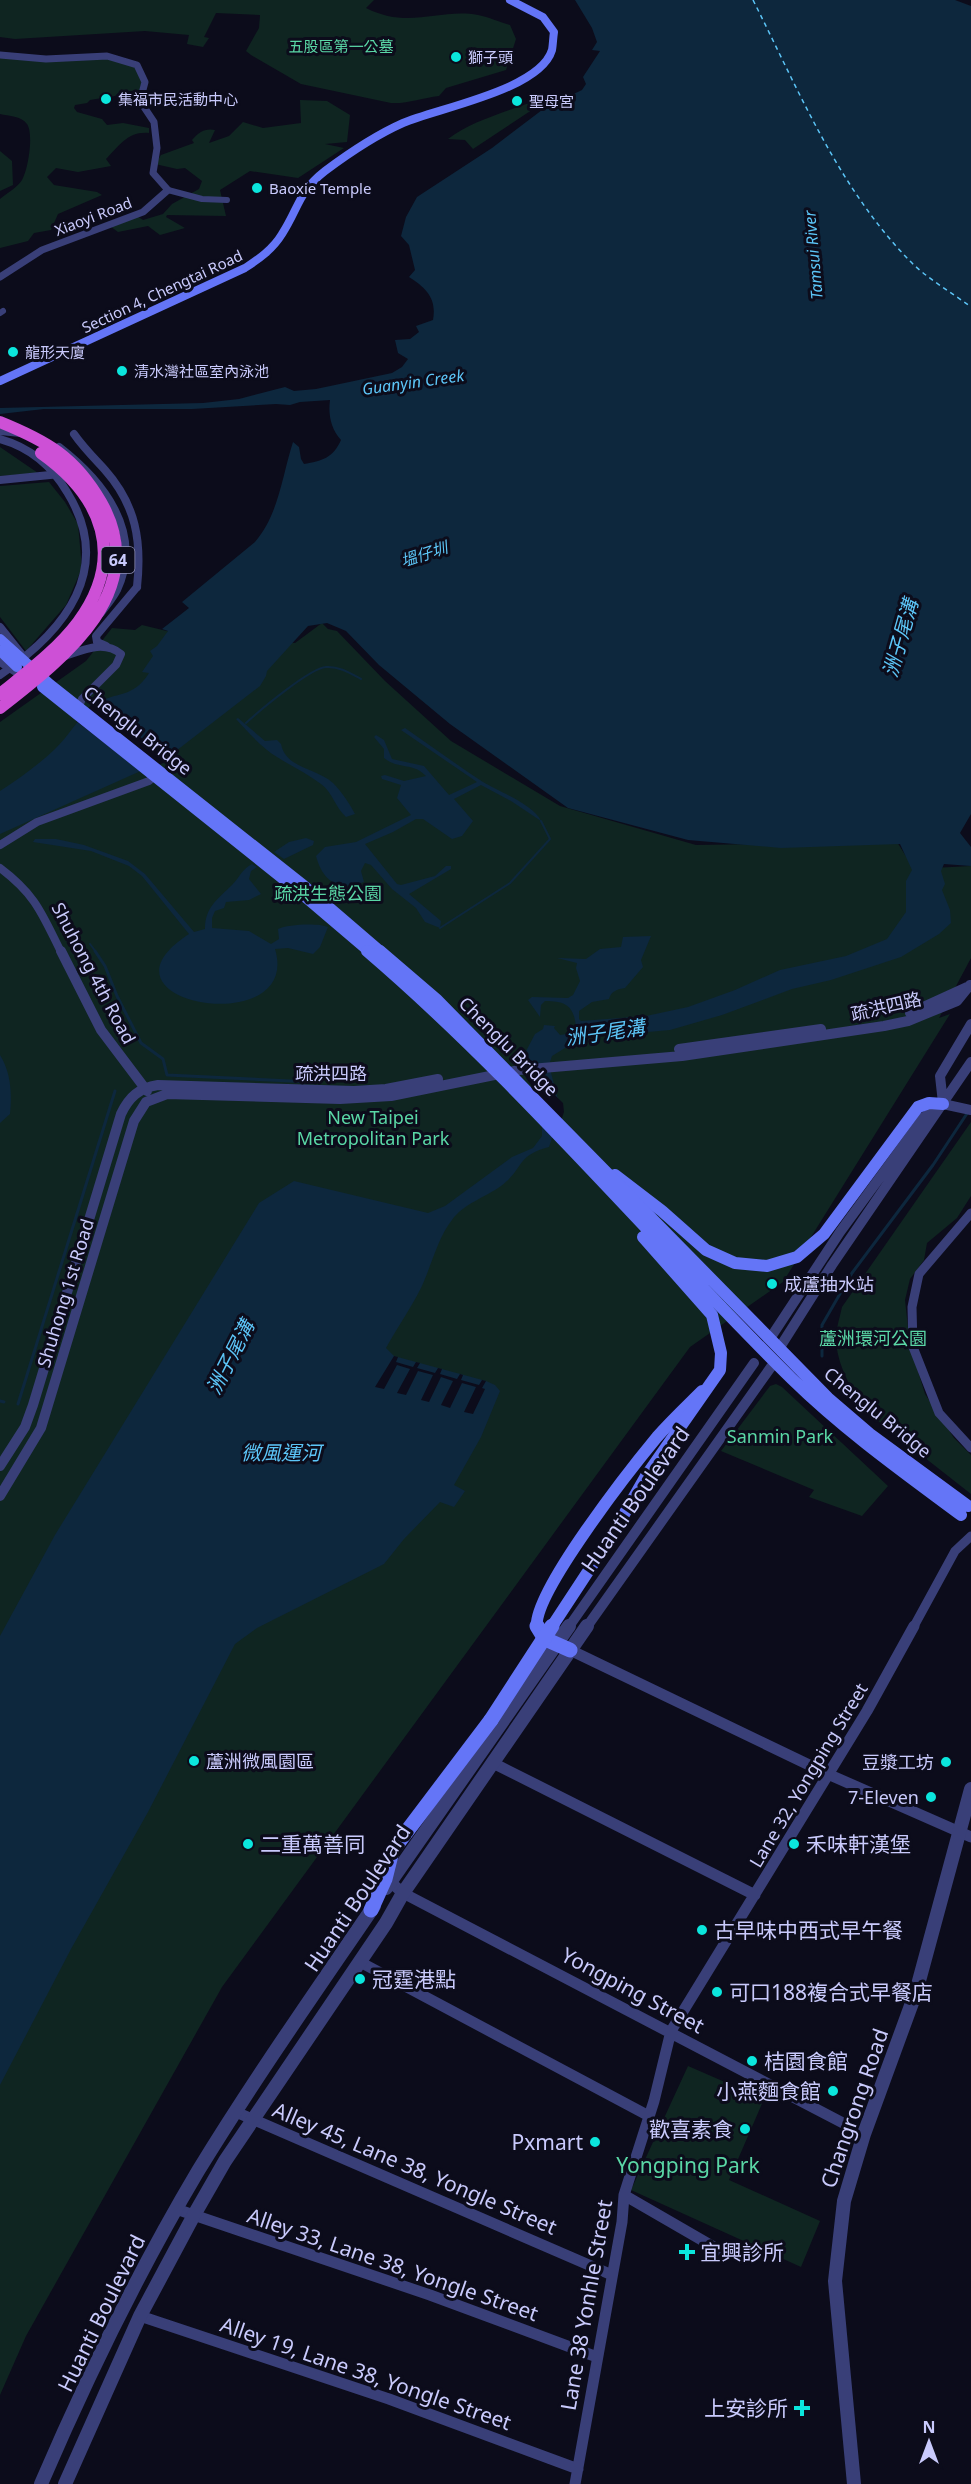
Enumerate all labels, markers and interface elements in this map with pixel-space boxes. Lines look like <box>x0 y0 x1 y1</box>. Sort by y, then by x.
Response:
park label: 五股區第一公墓 <box>288 36 394 56</box>
place label: 獅子頭 <box>468 47 513 67</box>
marker: 獅子頭 <box>449 50 463 64</box>
place label: 集福市民活動中心 <box>118 89 238 109</box>
place label: 聖母宮 <box>529 91 574 111</box>
marker: 集福市民活動中心 <box>99 92 113 106</box>
marker: 聖母宮 <box>510 94 524 108</box>
place label: Baoxie Temple <box>269 178 371 198</box>
marker: Baoxie Temple <box>250 181 264 195</box>
street label: Xiaoyi Road <box>51 192 135 240</box>
water label: Tamsui River <box>798 209 828 300</box>
street label: Section 4, Chengtai Road <box>78 245 246 337</box>
place label: 龍形天廈 <box>25 342 85 362</box>
marker: 龍形天廈 <box>6 345 20 359</box>
place label: 清水灣社區室內泳池 <box>134 361 269 381</box>
marker: 清水灣社區室內泳池 <box>115 364 129 378</box>
water label: Guanyin Creek <box>361 364 467 400</box>
water label: 塭仔圳 <box>398 536 452 572</box>
road number: 64 <box>102 547 134 573</box>
water label: 洲子尾溝 <box>876 593 925 680</box>
street label: Chenglu Bridge <box>79 680 197 780</box>
park label: 疏洪生態公園 <box>274 881 382 905</box>
street label: Shuhong 4th Road <box>47 898 141 1048</box>
street label: 疏洪四路 <box>848 986 924 1026</box>
street label: Chenglu Bridge <box>454 991 564 1101</box>
water label: 洲子尾溝 <box>564 1013 649 1051</box>
street label: 疏洪四路 <box>295 1061 367 1085</box>
park label: New Taipei Metropolitan Park <box>297 1105 450 1150</box>
street label: Shuhong 1st Road <box>31 1216 99 1370</box>
place label: 成蘆抽水站 <box>784 1272 874 1296</box>
marker: 成蘆抽水站 <box>765 1277 779 1291</box>
water label: 洲子尾溝 <box>200 1313 262 1399</box>
park label: 蘆洲環河公園 <box>819 1326 927 1350</box>
street label: Chenglu Bridge <box>819 1361 937 1463</box>
street label: Huanti Boulevard <box>574 1421 696 1577</box>
park label: Sanmin Park <box>727 1424 834 1448</box>
water label: 微風運河 <box>241 1439 325 1466</box>
street label: Lane 32, Yongping Street <box>743 1678 873 1872</box>
place label: 蘆洲微風園區 <box>206 1749 314 1773</box>
place label: 豆漿工坊 <box>862 1750 934 1774</box>
marker: 蘆洲微風園區 <box>187 1754 201 1768</box>
marker: 豆漿工坊 <box>939 1755 953 1769</box>
place label: 7-Eleven <box>848 1785 919 1809</box>
marker: 7-Eleven <box>924 1790 938 1804</box>
street label: Huanti Boulevard <box>297 1819 417 1977</box>
place label: 二重萬善同 <box>260 1830 365 1858</box>
place label: 禾味軒漢堡 <box>806 1830 911 1858</box>
marker: 二重萬善同 <box>241 1837 255 1851</box>
marker: 禾味軒漢堡 <box>787 1837 801 1851</box>
place label: 古早味中西式早午餐 <box>714 1916 903 1944</box>
marker: 古早味中西式早午餐 <box>695 1923 709 1937</box>
street label: Yongping Street <box>557 1941 710 2040</box>
place label: 冠霆港點 <box>372 1965 456 1993</box>
marker: 冠霆港點 <box>353 1972 367 1986</box>
place label: 可口188複合式早餐店 <box>729 1978 933 2006</box>
marker: 可口188複合式早餐店 <box>710 1985 724 1999</box>
street label: Changrong Road <box>814 2025 894 2191</box>
place label: 桔園食館 <box>764 2047 848 2075</box>
marker: 桔園食館 <box>745 2054 759 2068</box>
place label: 小燕麵食館 <box>716 2077 821 2105</box>
marker: 小燕麵食館 <box>826 2084 840 2098</box>
street label: Alley 45, Lane 38, Yongle Street <box>269 2095 562 2241</box>
place label: 歡喜素食 <box>649 2115 733 2143</box>
marker: 歡喜素食 <box>738 2122 752 2136</box>
place label: Pxmart <box>512 2128 583 2156</box>
marker: Pxmart <box>588 2135 602 2149</box>
park label: Yongping Park <box>616 2151 761 2179</box>
street label: Lane 38 Yonhle Street <box>554 2197 618 2413</box>
street label: Alley 33, Lane 38, Yongle Street <box>244 2201 543 2327</box>
street label: Huanti Boulevard <box>51 2230 151 2396</box>
place label: 宜興診所 <box>700 2238 784 2266</box>
marker: 宜興診所 <box>678 2243 696 2261</box>
street label: Alley 19, Lane 38, Yongle Street <box>217 2310 516 2436</box>
place label: 上安診所 <box>704 2394 788 2422</box>
marker: 上安診所 <box>793 2399 811 2417</box>
north arrow <box>899 2412 959 2472</box>
text: N <box>922 2416 936 2438</box>

